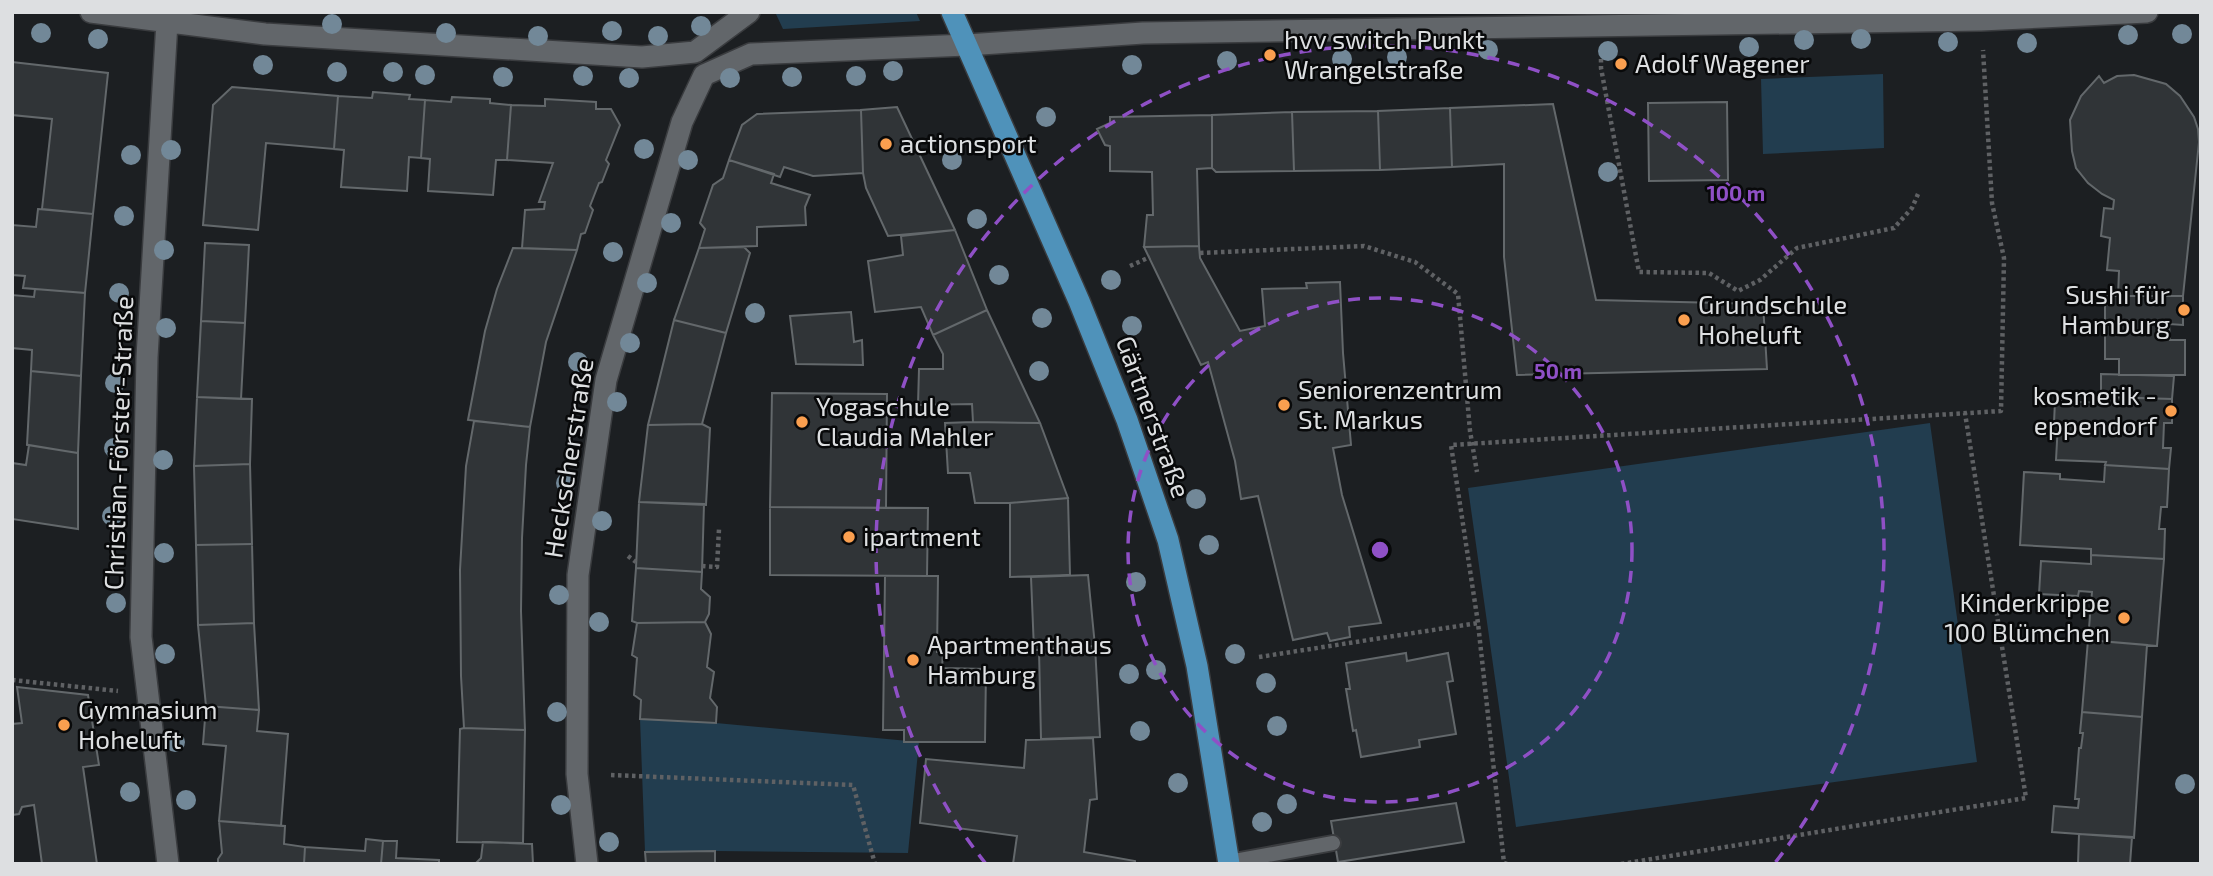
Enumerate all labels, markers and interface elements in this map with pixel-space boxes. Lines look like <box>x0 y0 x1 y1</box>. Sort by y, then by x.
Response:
place label: hvv switch Punkt Wrangelstraße <box>1284 23 1485 84</box>
marker: hvv switch Punkt Wrangelstraße <box>1262 47 1278 63</box>
place label: Adolf Wagener <box>1635 47 1810 78</box>
marker: Adolf Wagener <box>1613 56 1629 72</box>
place label: actionsport <box>900 127 1037 158</box>
marker: actionsport <box>878 136 894 152</box>
text: 100 m <box>1707 180 1765 205</box>
place label: Sushi für Hamburg <box>2061 278 2170 339</box>
place label: Grundschule Hoheluft <box>1698 288 1847 349</box>
street label: Christian-Förster-Straße <box>97 295 138 591</box>
marker: Sushi für Hamburg <box>2176 302 2192 318</box>
marker: Grundschule Hoheluft <box>1676 312 1692 328</box>
street label: Gärtnerstraße <box>1111 331 1198 502</box>
street label: Heckscherstraße <box>536 356 599 560</box>
text: 50 m <box>1534 358 1582 383</box>
place label: Seniorenzentrum St. Markus <box>1298 373 1502 434</box>
place label: kosmetik - eppendorf <box>2033 379 2158 440</box>
place label: Yogaschule Claudia Mahler <box>816 390 993 451</box>
marker: Seniorenzentrum St. Markus <box>1276 397 1292 413</box>
marker: kosmetik - eppendorf <box>2163 403 2179 419</box>
marker: Yogaschule Claudia Mahler <box>794 414 810 430</box>
place label: ipartment <box>863 520 981 551</box>
marker: ipartment <box>841 529 857 545</box>
centre of rings <box>1368 538 1392 562</box>
place label: Kinderkrippe 100 Blümchen <box>1944 586 2110 647</box>
marker: Kinderkrippe 100 Blümchen <box>2116 610 2132 626</box>
place label: Apartmenthaus Hamburg <box>927 628 1112 689</box>
marker: Apartmenthaus Hamburg <box>905 652 921 668</box>
place label: Gymnasium Hoheluft <box>78 693 218 754</box>
marker: Gymnasium Hoheluft <box>56 717 72 733</box>

